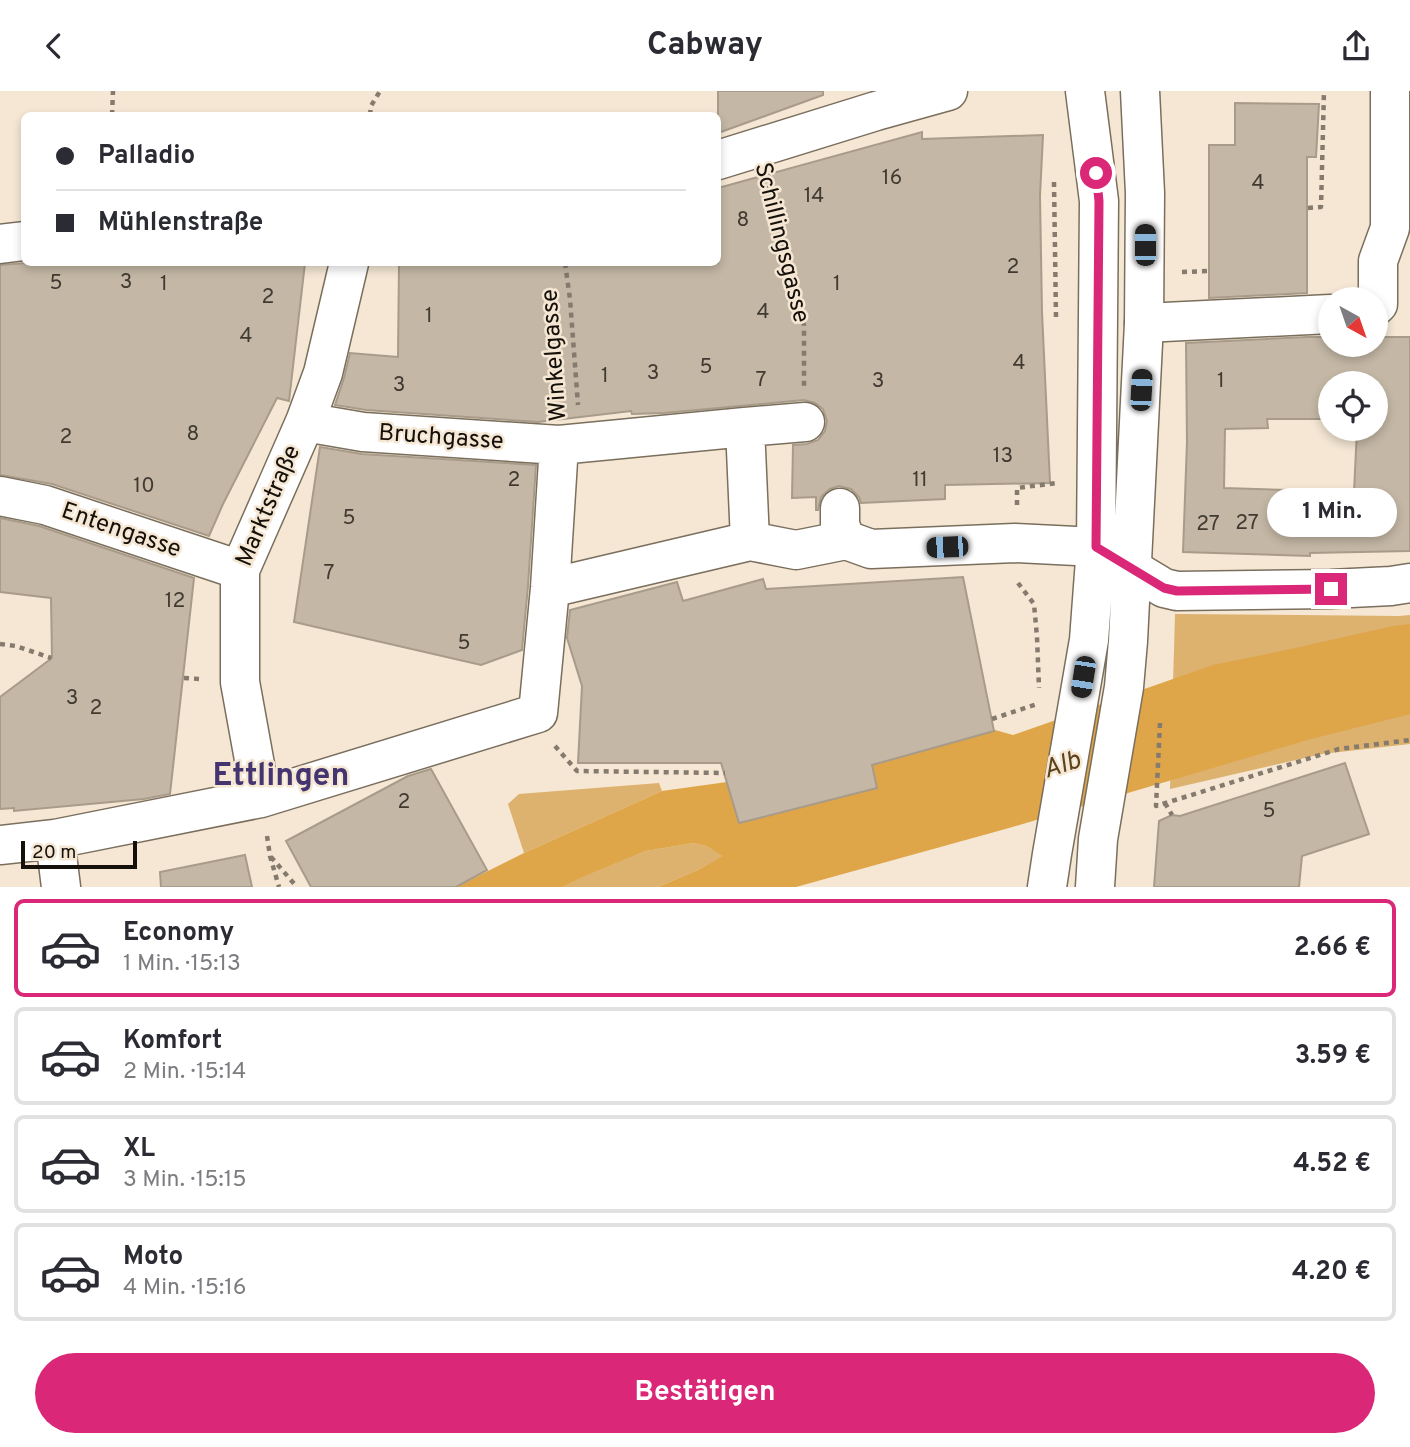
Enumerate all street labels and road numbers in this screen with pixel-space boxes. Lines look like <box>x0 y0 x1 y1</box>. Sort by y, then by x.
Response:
street label: Schillingsgasse <box>747 160 815 326</box>
street label: Winkelgasse <box>535 288 575 422</box>
street label: Bruchgasse <box>377 419 505 457</box>
street label: Marktstraße <box>230 441 308 571</box>
street label: Entengasse <box>57 497 185 565</box>

